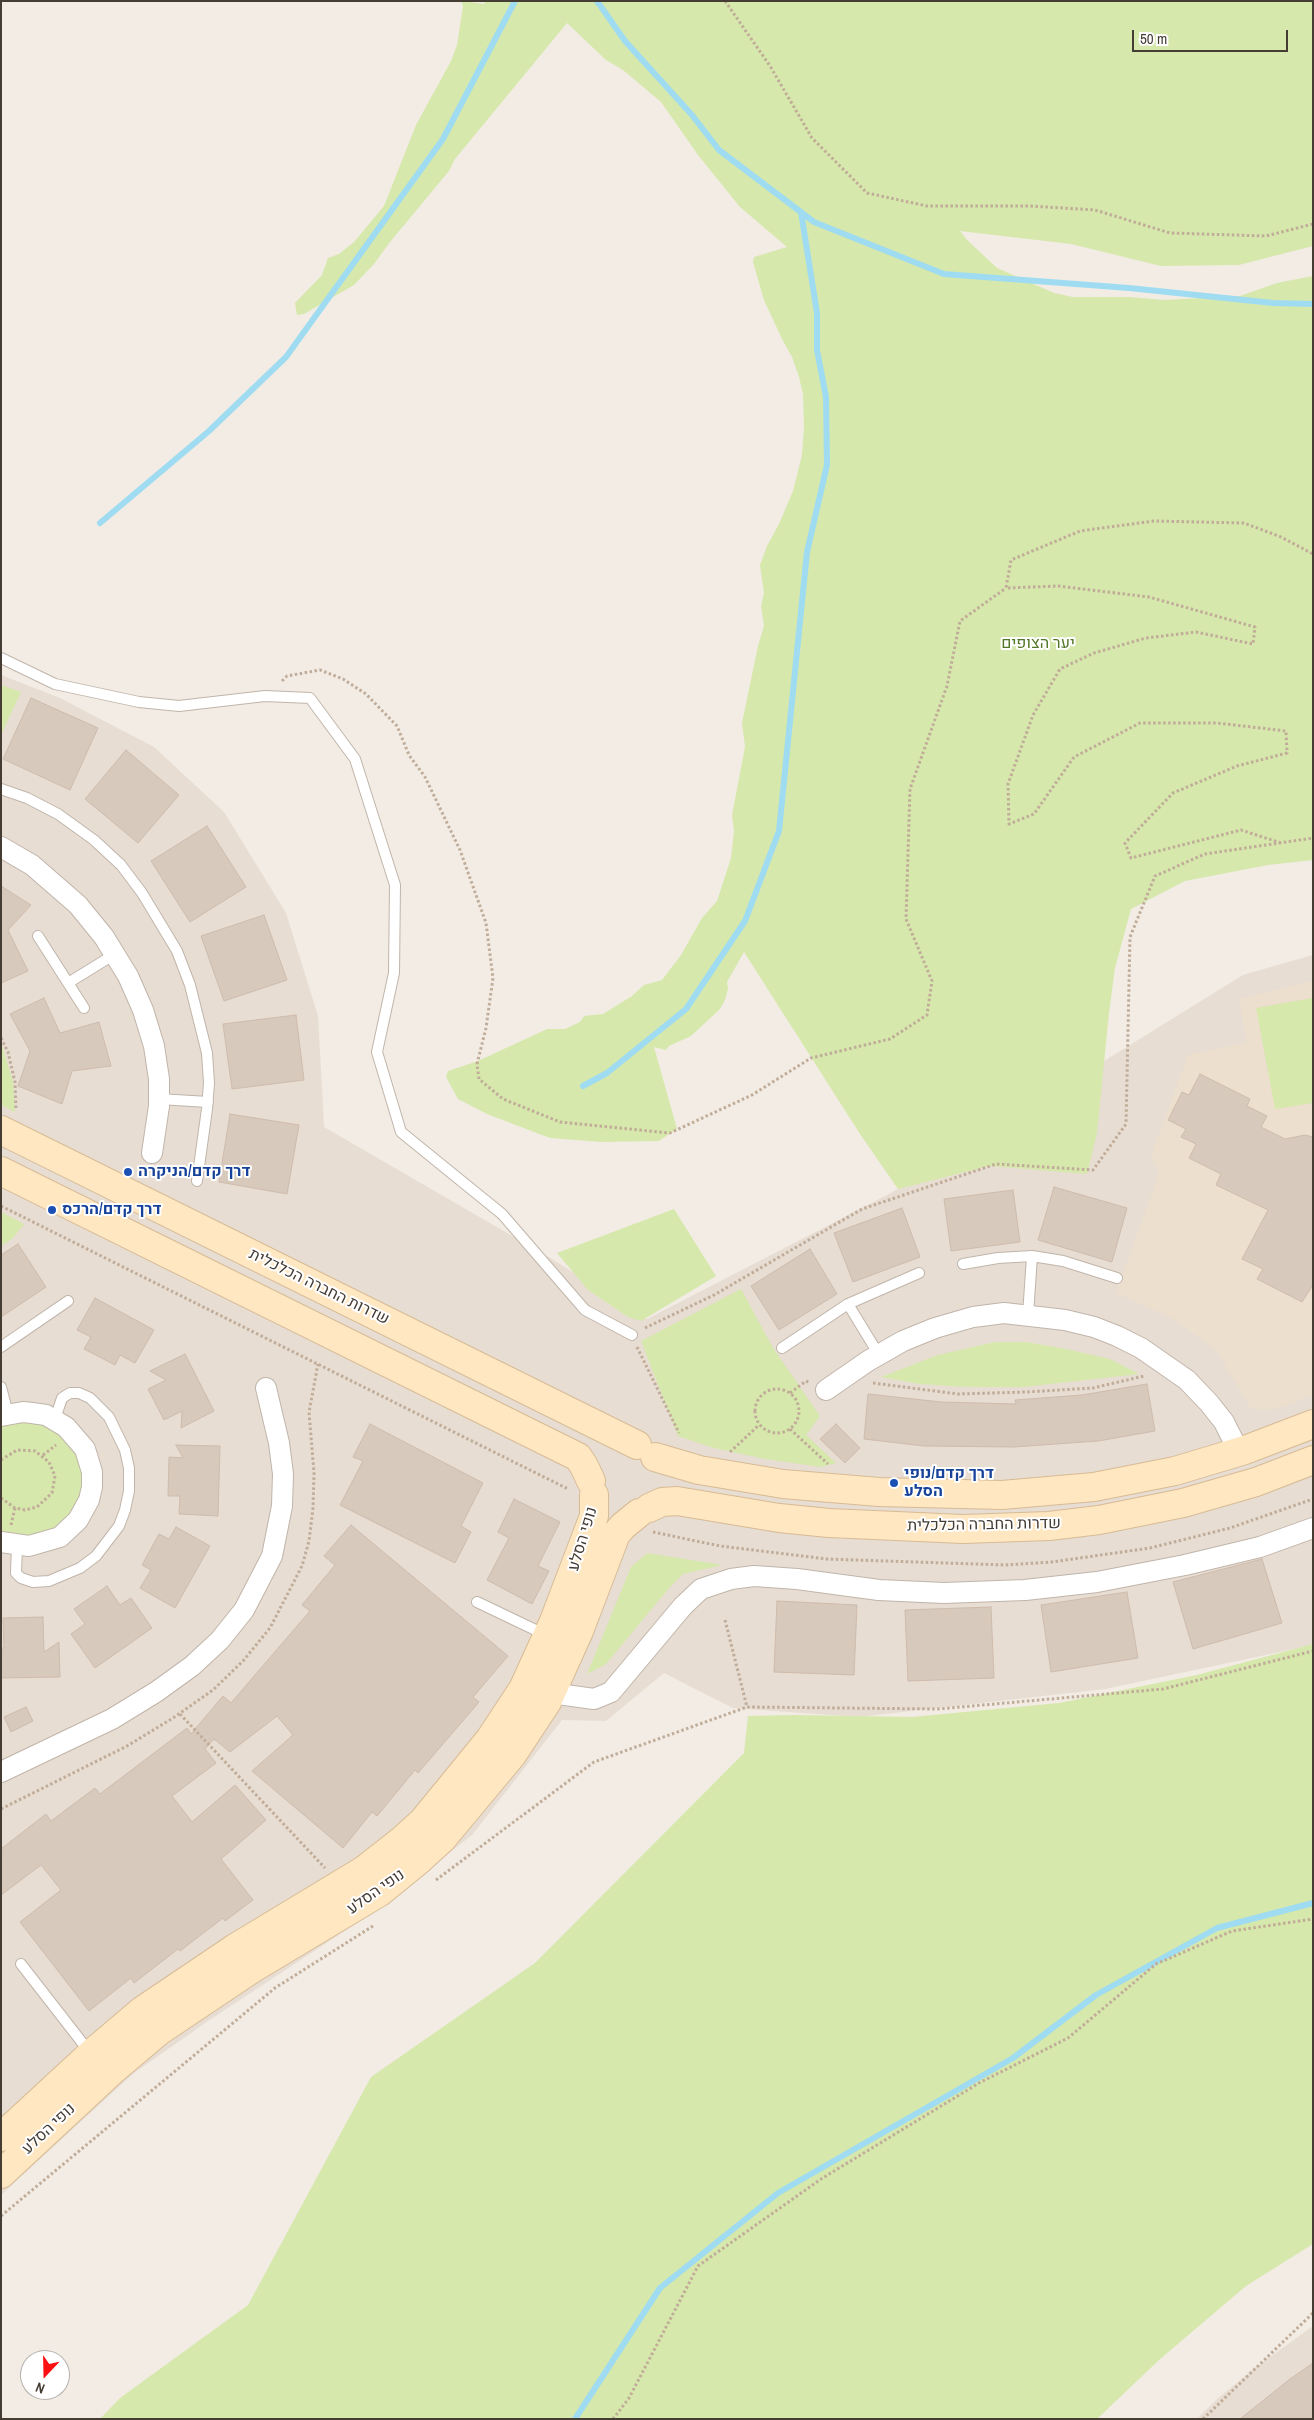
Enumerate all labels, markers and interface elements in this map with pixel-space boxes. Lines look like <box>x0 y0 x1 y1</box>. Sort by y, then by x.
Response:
scale bar <box>1134 20 1290 52</box>
text: 50 m <box>1140 28 1167 49</box>
park label: יער הצופים <box>1001 634 1075 654</box>
place label: דרך קדם/הניקרה <box>138 1162 250 1182</box>
marker: דרך קדם/הניקרה <box>122 1166 134 1178</box>
place label: דרך קדם/הרכס <box>62 1200 161 1220</box>
marker: דרך קדם/הרכס <box>46 1204 58 1216</box>
street label: שדרות החברה הכלכלית <box>246 1245 392 1329</box>
place label: דרך קדם/נופי הסלע <box>904 1464 994 1502</box>
marker: דרך קדם/נופי הסלע <box>888 1477 900 1489</box>
street label: נופי הסלע <box>564 1505 602 1573</box>
street label: שדרות החברה הכלכלית <box>907 1514 1061 1536</box>
street label: נופי הסלע <box>343 1865 409 1919</box>
street label: נופי הסלע <box>18 2099 80 2159</box>
north arrow <box>20 2350 70 2400</box>
text: N <box>33 2378 47 2398</box>

